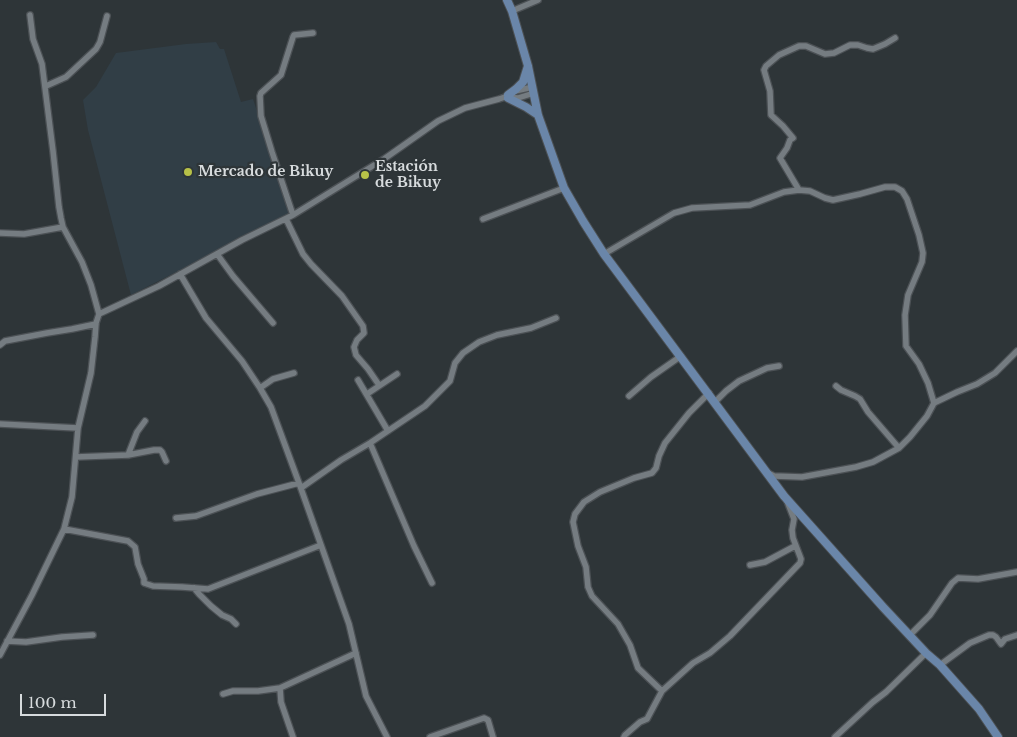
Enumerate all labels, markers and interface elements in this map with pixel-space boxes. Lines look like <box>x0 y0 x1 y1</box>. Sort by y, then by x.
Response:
place label: Estación de Bikuy <box>375 159 441 192</box>
place label: Mercado de Bikuy <box>198 164 333 180</box>
marker: Mercado de Bikuy <box>182 166 194 178</box>
marker: Estación de Bikuy <box>359 169 371 181</box>
scale bar <box>22 684 109 716</box>
text: 100 m <box>28 693 77 712</box>

